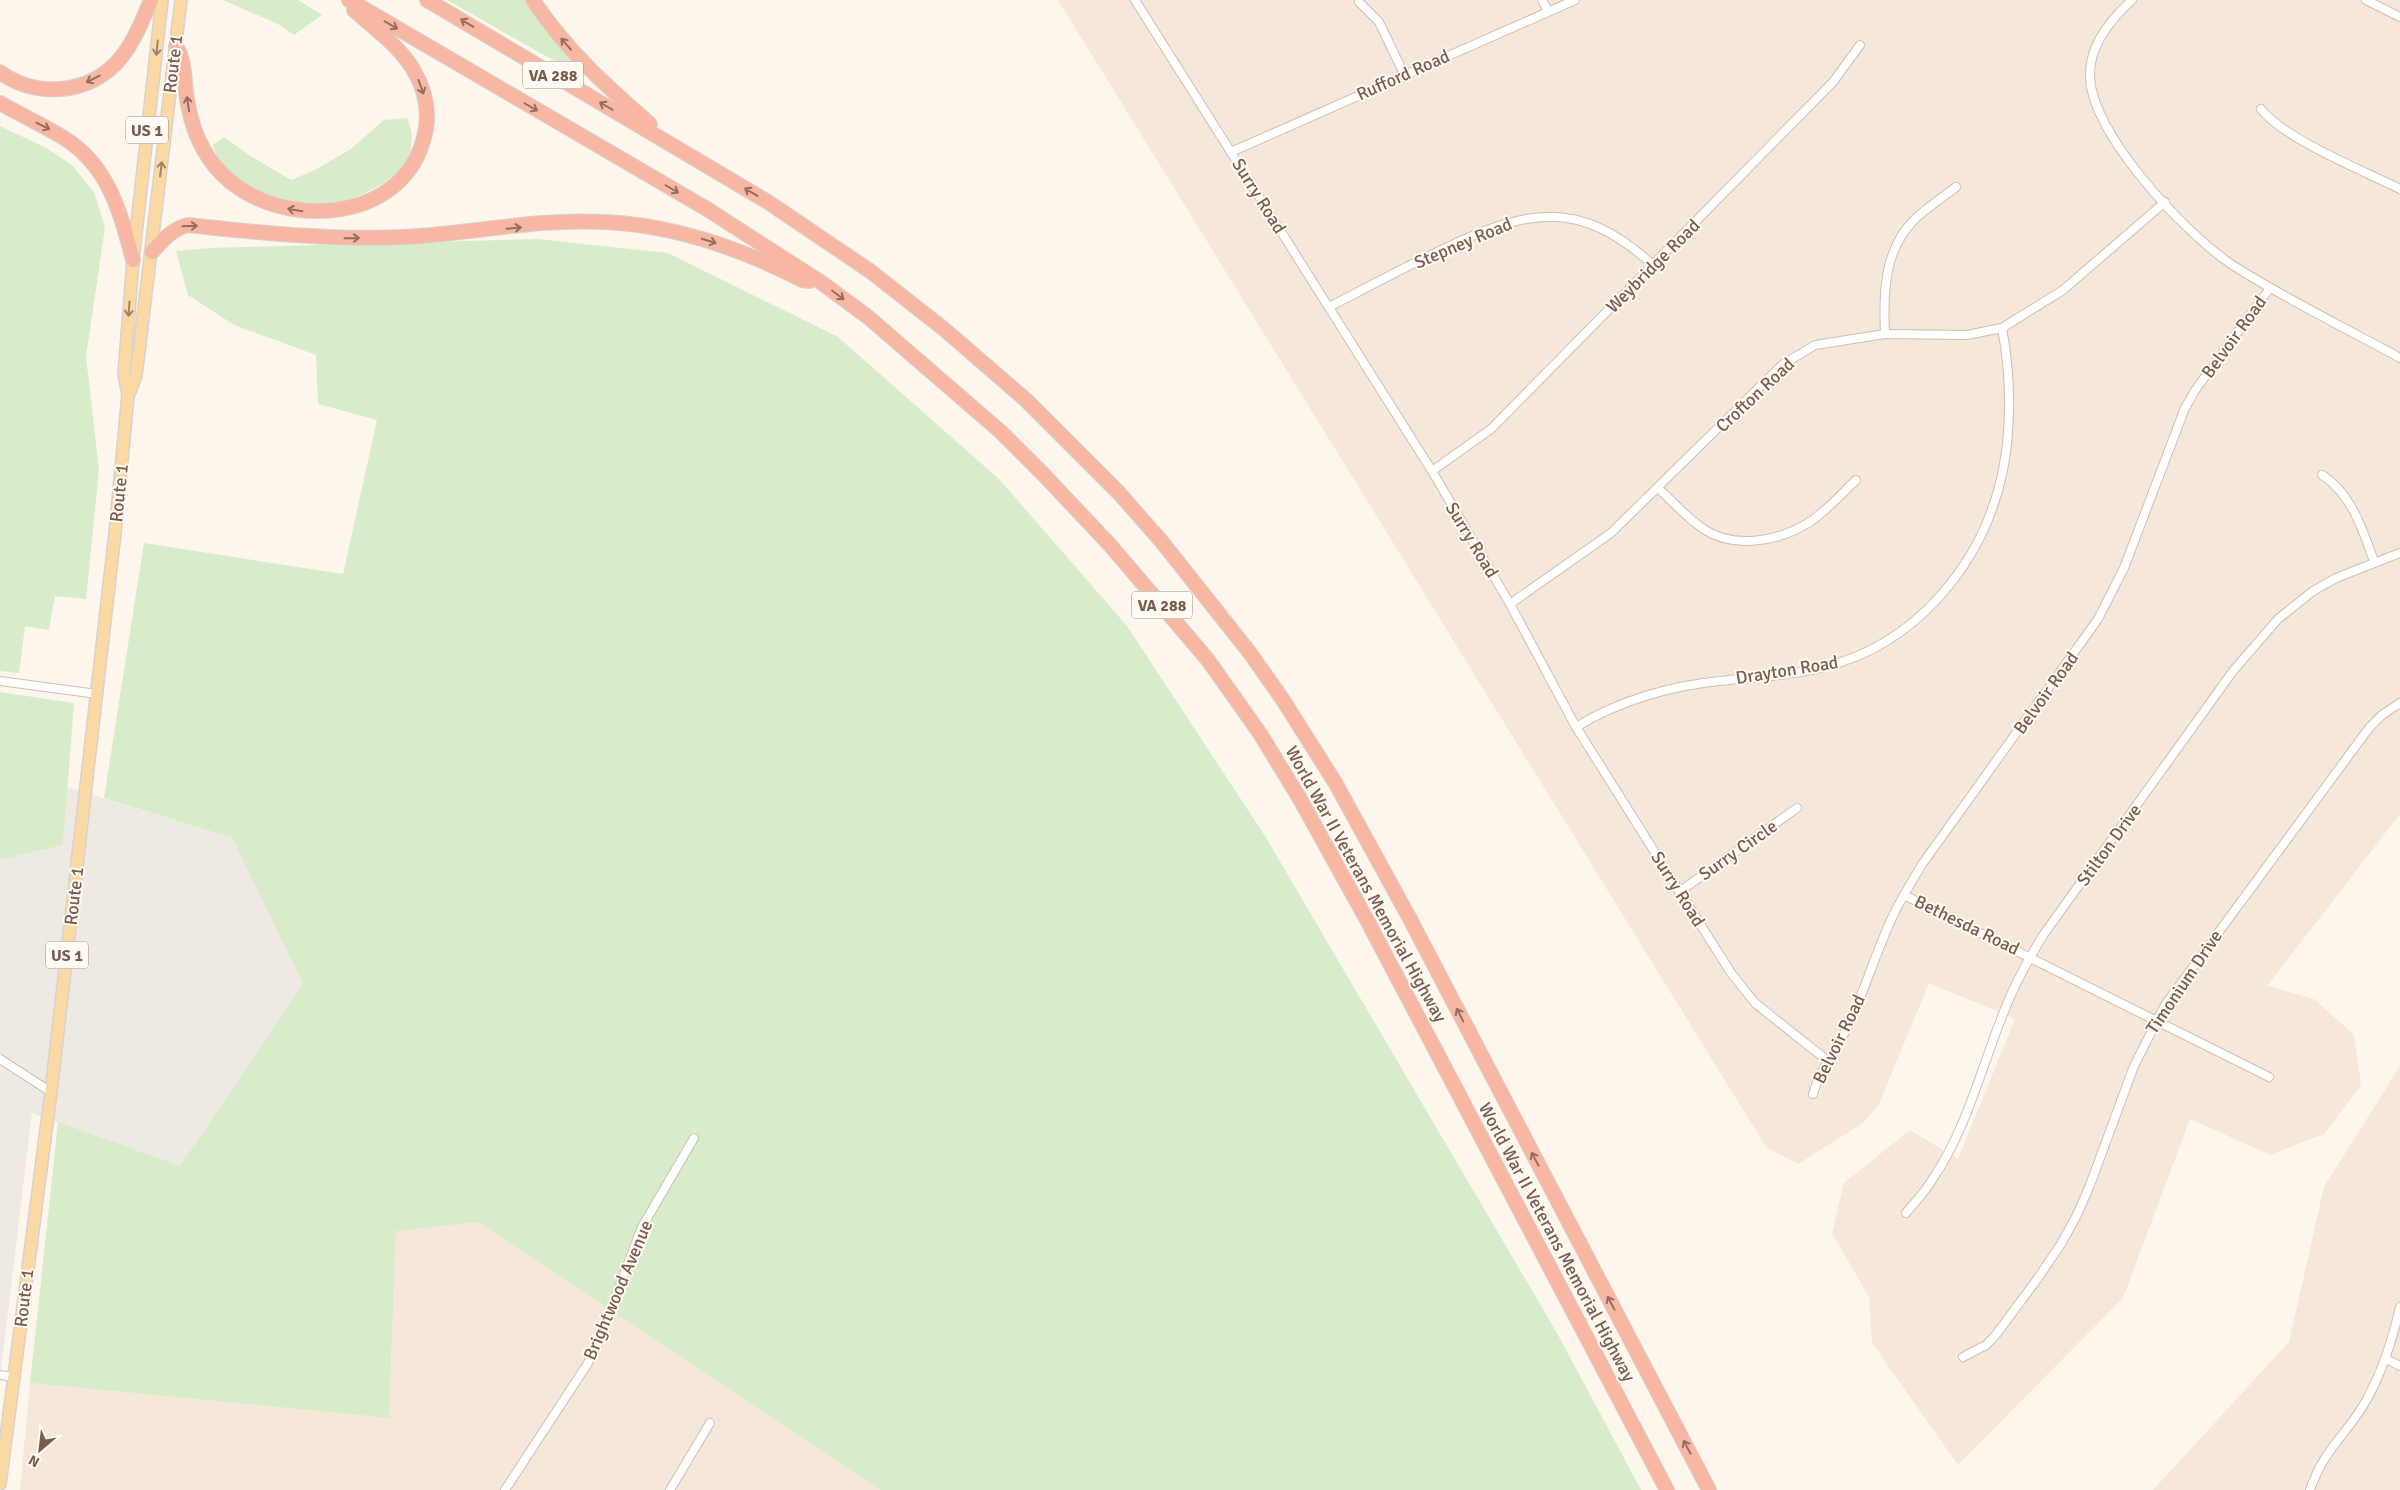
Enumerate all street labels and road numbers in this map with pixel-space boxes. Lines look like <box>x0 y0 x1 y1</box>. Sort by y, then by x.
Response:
street label: Route 1 <box>159 34 187 94</box>
street label: Rufford Road <box>1353 45 1453 105</box>
road number: VA 288 <box>523 62 583 88</box>
road number: US 1 <box>126 116 168 144</box>
street label: Surry Road <box>1227 154 1291 238</box>
street label: Stepney Road <box>1411 213 1515 273</box>
street label: Weybridge Road <box>1602 215 1704 317</box>
street label: Belvoir Road <box>2197 292 2271 382</box>
street label: Crofton Road <box>1711 353 1799 437</box>
street label: Route 1 <box>105 463 133 523</box>
street label: Surry Road <box>1441 498 1503 582</box>
road number: VA 288 <box>1132 592 1192 618</box>
street label: Belvoir Road <box>2009 648 2083 738</box>
street label: Drayton Road <box>1734 651 1840 689</box>
street label: World War II Veterans Memorial Highway <box>1281 742 1452 1027</box>
street label: Stilton Drive <box>2072 800 2146 890</box>
street label: Surry Circle <box>1695 815 1781 885</box>
street label: Surry Road <box>1646 847 1710 931</box>
street label: Route 1 <box>60 866 88 926</box>
street label: Bethesda Road <box>1911 890 2023 960</box>
street label: Timonium Drive <box>2141 926 2227 1038</box>
road number: US 1 <box>46 942 88 968</box>
street label: Belvoir Road <box>1808 991 1870 1087</box>
street label: World War II Veterans Memorial Highway <box>1474 1099 1640 1386</box>
street label: Brightwood Avenue <box>579 1217 657 1363</box>
street label: Route 1 <box>10 1268 38 1328</box>

